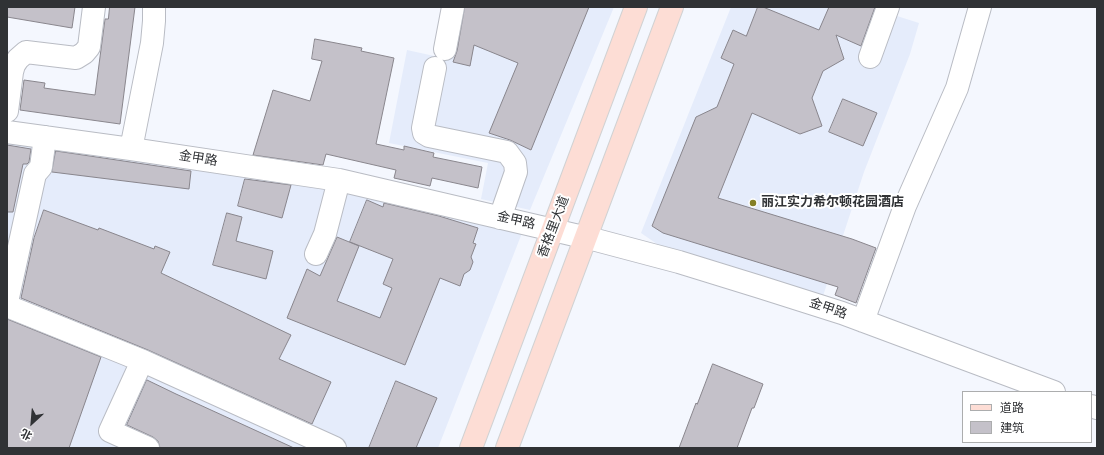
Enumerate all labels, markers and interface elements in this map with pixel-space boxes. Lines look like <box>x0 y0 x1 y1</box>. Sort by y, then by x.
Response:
street label: 金甲路 <box>178 148 218 170</box>
street label: 香格里大道 <box>535 194 573 260</box>
place label: 丽江实力希尔顿花园酒店 <box>761 195 904 211</box>
marker: 丽江实力希尔顿花园酒店 <box>748 198 758 208</box>
street label: 金甲路 <box>495 209 537 233</box>
street label: 金甲路 <box>807 295 849 323</box>
legend <box>962 391 1092 443</box>
text: 道路 <box>1000 400 1024 416</box>
north arrow <box>12 403 52 443</box>
text: 建筑 <box>1000 420 1024 436</box>
text: 北 <box>18 425 35 443</box>

